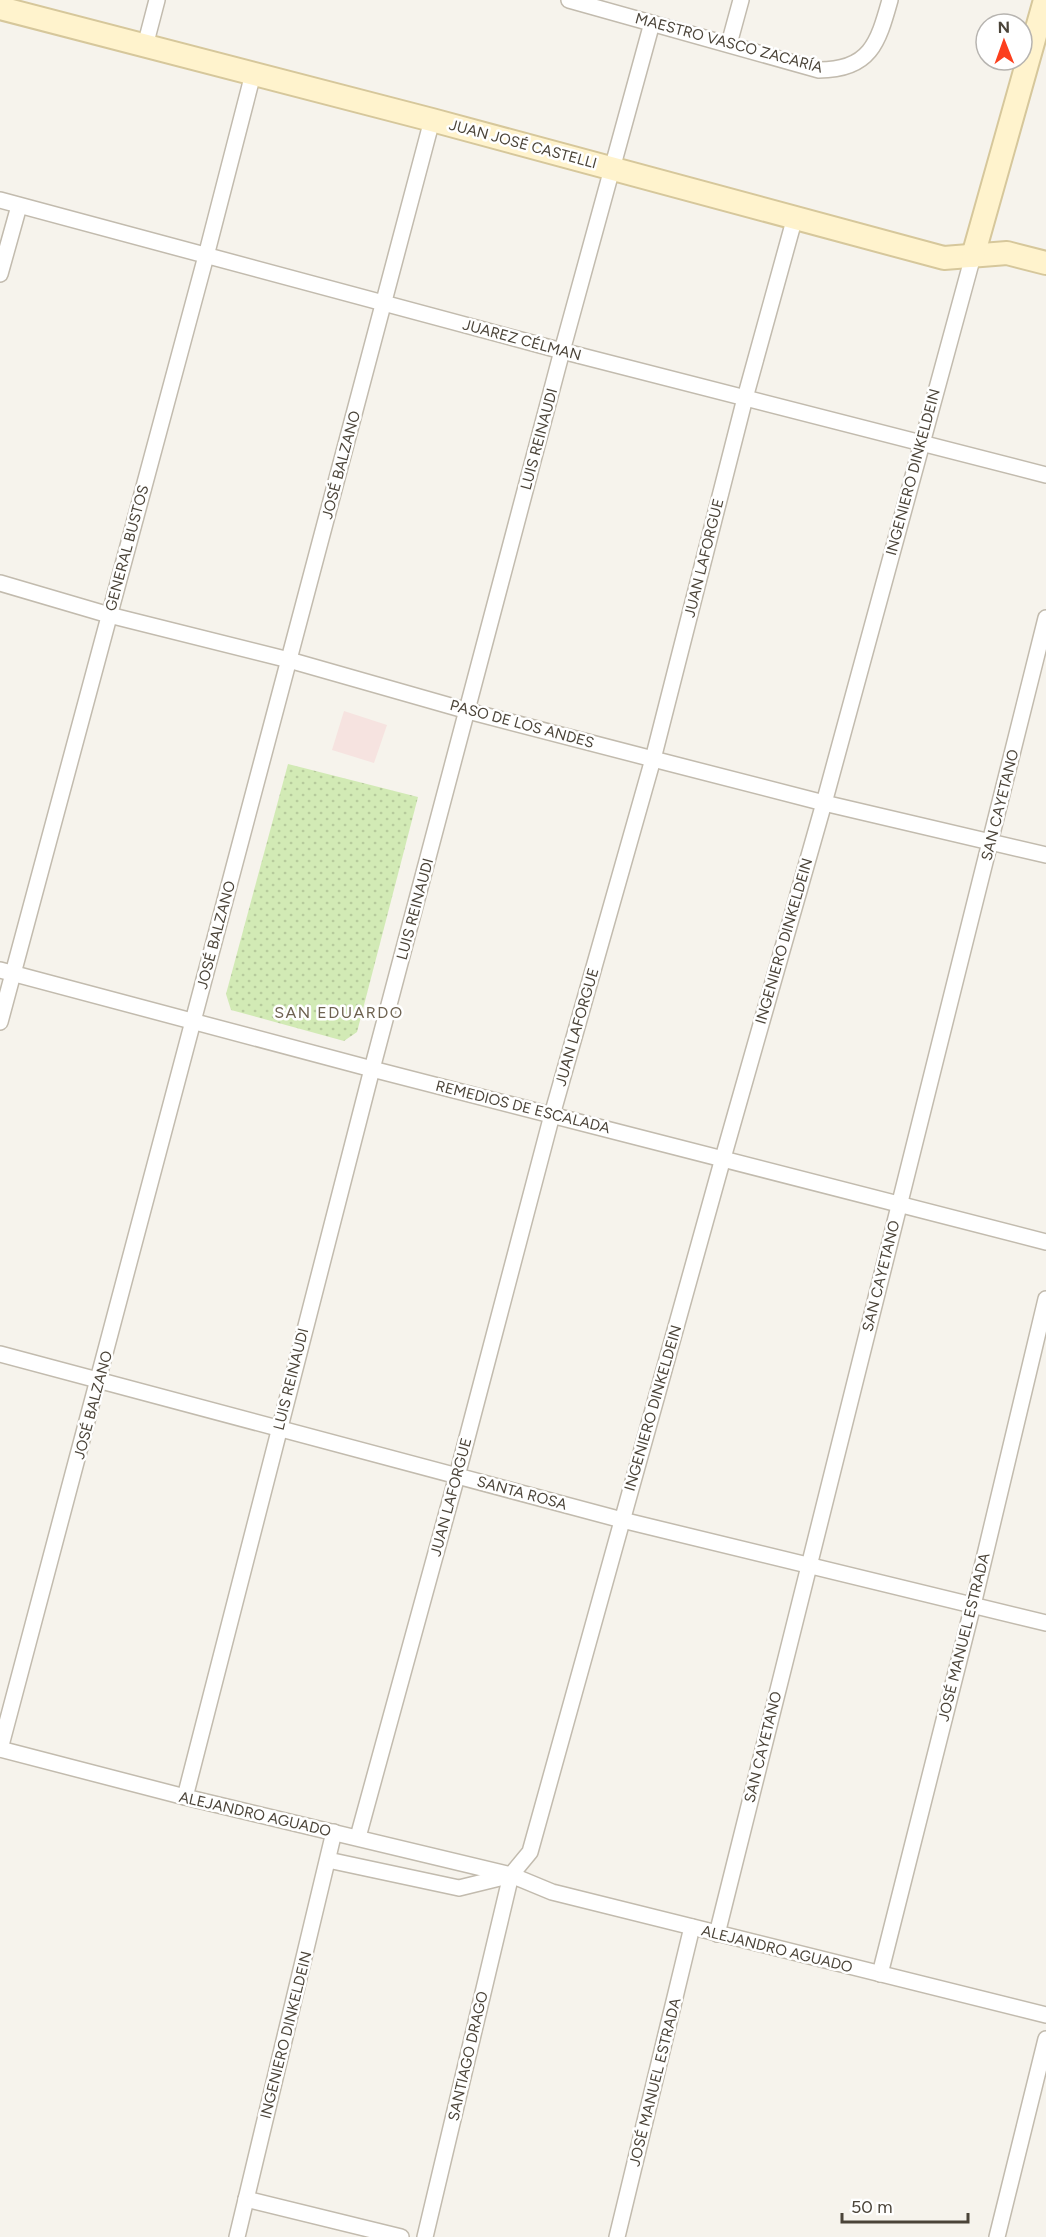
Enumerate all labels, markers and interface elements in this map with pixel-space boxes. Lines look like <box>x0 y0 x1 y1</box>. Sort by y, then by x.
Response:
street label: MAESTRO VASCO ZACARÍA <box>633 9 825 77</box>
north arrow <box>974 12 1034 72</box>
text: N <box>997 18 1010 37</box>
street label: JUAN JOSÉ CASTELLI <box>447 116 599 172</box>
street label: JUAREZ CÉLMAN <box>461 316 583 364</box>
street label: LUIS REINAUDI <box>517 386 561 492</box>
street label: INGENIERO DINKELDEIN <box>882 387 944 557</box>
street label: JOSÉ BALZANO <box>318 409 364 521</box>
street label: GENERAL BUSTOS <box>101 483 153 613</box>
street label: JUAN LAFORGUE <box>681 497 727 619</box>
street label: PASO DE LOS ANDES <box>448 696 596 752</box>
street label: SAN CAYETANO <box>977 747 1023 863</box>
street label: LUIS REINAUDI <box>393 856 437 962</box>
street label: INGENIERO DINKELDEIN <box>752 856 816 1026</box>
street label: JOSÉ BALZANO <box>193 879 239 991</box>
street label: JUAN LAFORGUE <box>552 966 602 1088</box>
district label: SAN EDUARDO <box>274 1003 404 1022</box>
street label: REMEDIOS DE ESCALADA <box>434 1077 612 1137</box>
street label: SAN CAYETANO <box>858 1218 904 1334</box>
street label: INGENIERO DINKELDEIN <box>621 1323 685 1493</box>
street label: LUIS REINAUDI <box>270 1326 312 1432</box>
street label: JOSÉ BALZANO <box>70 1349 116 1461</box>
street label: JUAN LAFORGUE <box>427 1436 475 1558</box>
street label: SANTA ROSA <box>475 1472 569 1514</box>
street label: JOSÉ MANUEL ESTRADA <box>934 1551 994 1723</box>
street label: SAN CAYETANO <box>740 1689 786 1805</box>
street label: ALEJANDRO AGUADO <box>177 1788 333 1840</box>
street label: ALEJANDRO AGUADO <box>699 1921 855 1977</box>
street label: INGENIERO DINKELDEIN <box>256 1949 316 2121</box>
street label: SANTIAGO DRAGO <box>444 1989 492 2123</box>
street label: JOSÉ MANUEL ESTRADA <box>625 1996 685 2168</box>
scale bar <box>842 2186 968 2224</box>
text: 50 m <box>851 2196 893 2218</box>

